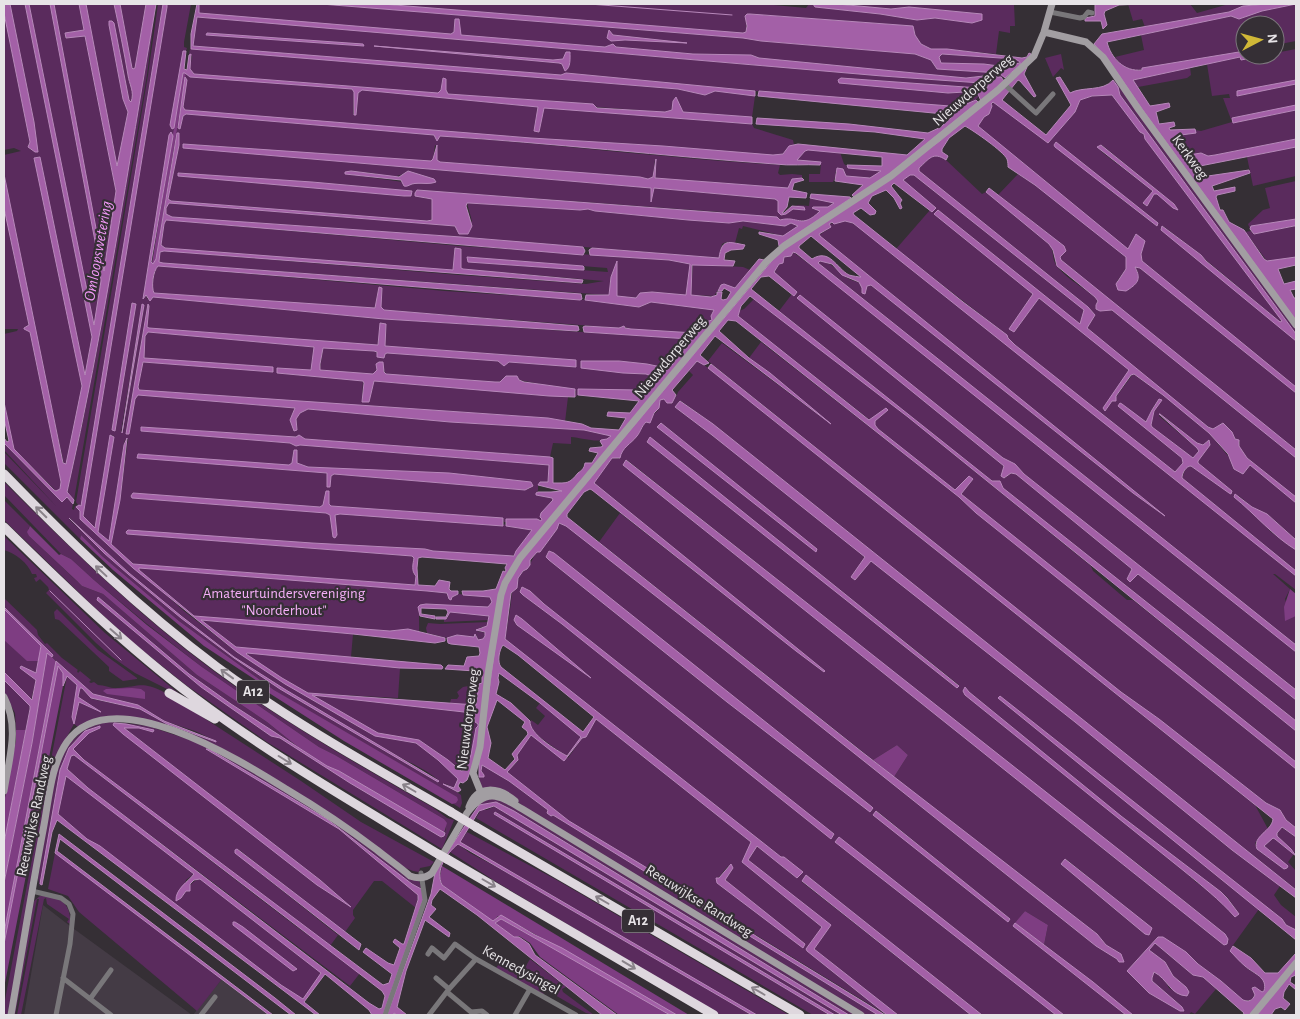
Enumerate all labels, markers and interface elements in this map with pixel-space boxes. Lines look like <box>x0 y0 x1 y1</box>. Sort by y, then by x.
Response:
north arrow <box>1235 15 1285 65</box>
text: N <box>1264 33 1279 44</box>
street label: Nieuwdorperweg <box>930 51 1017 129</box>
street label: Kerkweg <box>1169 132 1211 182</box>
water label: Omloopswetering <box>81 200 116 303</box>
street label: Nieuwdorperweg <box>632 313 709 401</box>
one-way arrow <box>35 505 47 518</box>
one-way arrow <box>95 565 108 577</box>
park label: Amateurtuindersvereniging "Noorderhout" <box>203 586 366 618</box>
one-way arrow <box>110 629 123 640</box>
street label: Nieuwdorperweg <box>454 667 482 770</box>
one-way arrow <box>220 669 234 679</box>
road number: A12 <box>237 680 269 704</box>
street label: Reeuwijkse Randweg <box>14 754 54 878</box>
one-way arrow <box>278 755 292 765</box>
one-way arrow <box>402 782 416 792</box>
street label: Reeuwijkse Randweg <box>643 862 756 940</box>
one-way arrow <box>481 879 496 889</box>
one-way arrow <box>595 895 610 904</box>
road number: A12 <box>622 909 654 932</box>
street label: Kennedysingel <box>480 943 562 997</box>
one-way arrow <box>622 961 636 971</box>
one-way arrow <box>751 985 765 995</box>

